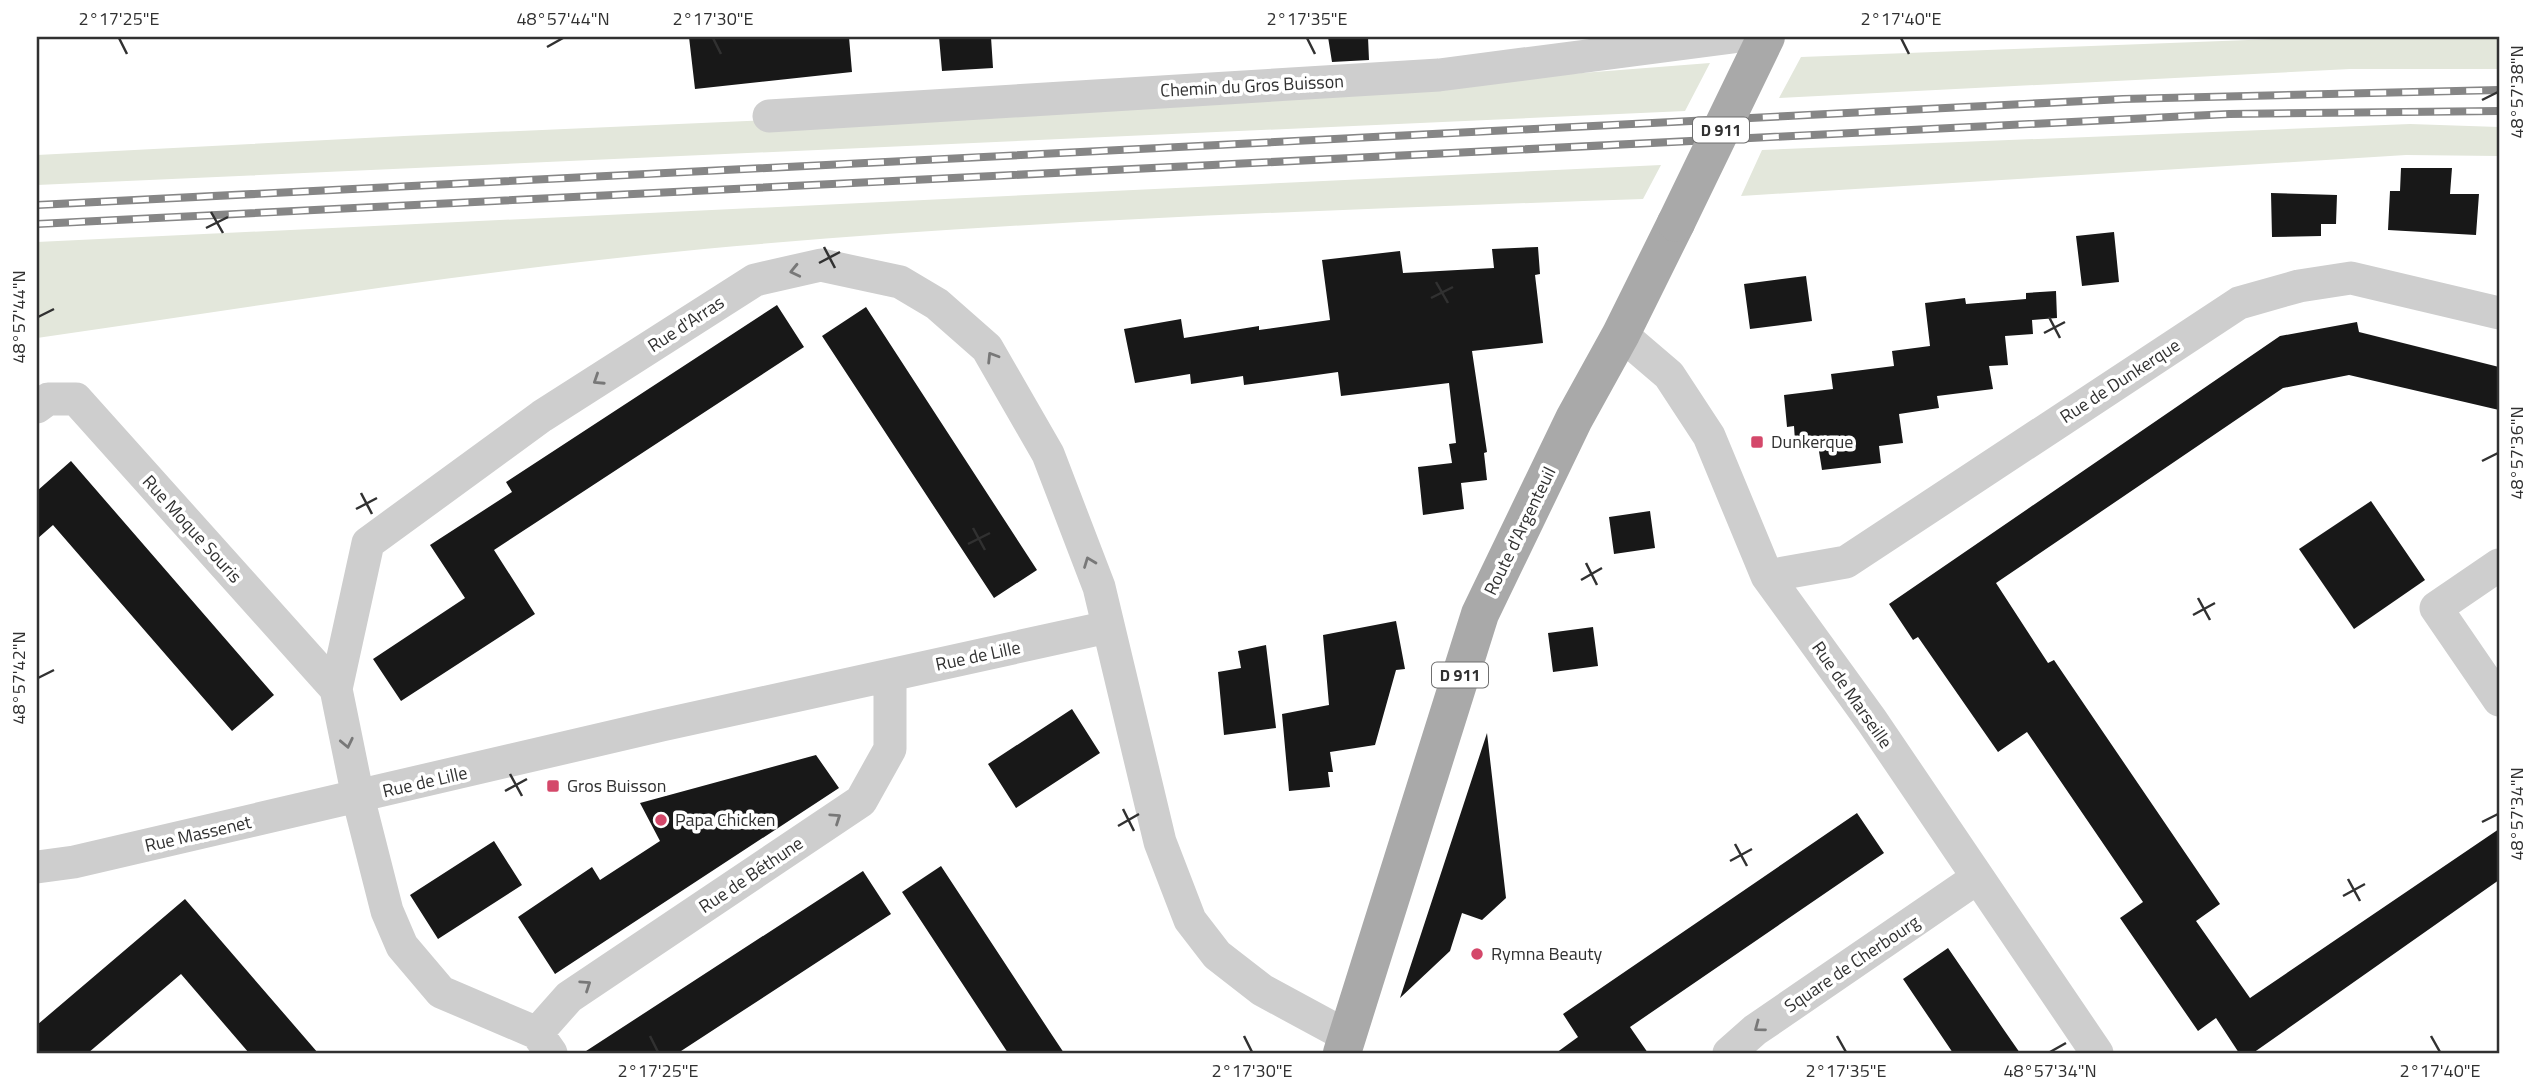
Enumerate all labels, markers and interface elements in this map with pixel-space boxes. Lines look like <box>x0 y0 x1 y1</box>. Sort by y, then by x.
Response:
text: 2°17'25"E <box>79 5 159 32</box>
text: 48°57'44"N <box>516 5 610 32</box>
text: 2°17'30"E <box>673 5 753 32</box>
text: 2°17'35"E <box>1267 5 1347 32</box>
text: 2°17'40"E <box>1861 5 1941 32</box>
text: 48°57'38"N <box>2503 45 2530 139</box>
street label: Chemin du Gros Buisson <box>1160 67 1344 104</box>
road number: D 911 <box>1693 118 1749 142</box>
one-way arrow <box>790 262 802 277</box>
text: 48°57'44"N <box>5 270 32 364</box>
street label: Rue d'Arras <box>642 289 729 359</box>
street label: Rue de Dunkerque <box>2054 332 2185 430</box>
one-way arrow <box>988 352 1001 365</box>
one-way arrow <box>593 372 606 385</box>
text: 48°57'36"N <box>2503 406 2530 500</box>
place label: Dunkerque <box>1771 428 1853 455</box>
marker: Dunkerque <box>1749 434 1765 450</box>
street label: Route d'Argenteuil <box>1477 462 1562 599</box>
street label: Rue Moque Souris <box>136 469 248 589</box>
one-way arrow <box>1083 556 1097 569</box>
text: 48°57'42"N <box>5 631 32 725</box>
street label: Rue de Lille <box>933 633 1023 678</box>
street label: Rue de Marseille <box>1805 636 1899 754</box>
road number: D 911 <box>1432 662 1488 688</box>
one-way arrow <box>338 737 353 749</box>
street label: Rue de Lille <box>380 759 470 804</box>
text: 48°57'34"N <box>2503 767 2530 861</box>
place label: Gros Buisson <box>567 772 666 799</box>
marker: Gros Buisson <box>545 778 561 794</box>
place label: Papa Chicken <box>675 806 775 833</box>
street label: Rue Massenet <box>142 808 255 859</box>
marker: Papa Chicken <box>653 812 669 828</box>
one-way arrow <box>828 814 841 827</box>
street label: Rue de Béthune <box>693 830 808 920</box>
street label: Square de Cherbourg <box>1779 908 1925 1019</box>
place label: Rymna Beauty <box>1491 940 1603 967</box>
marker: Rymna Beauty <box>1469 946 1485 962</box>
one-way arrow <box>578 981 591 994</box>
one-way arrow <box>1754 1019 1767 1032</box>
text: 2°17'25"E <box>618 1057 698 1084</box>
text: 2°17'30"E <box>1212 1057 1292 1084</box>
text: 2°17'35"E <box>1806 1057 1886 1084</box>
text: 48°57'34"N <box>2003 1057 2097 1084</box>
text: 2°17'40"E <box>2400 1057 2480 1084</box>

